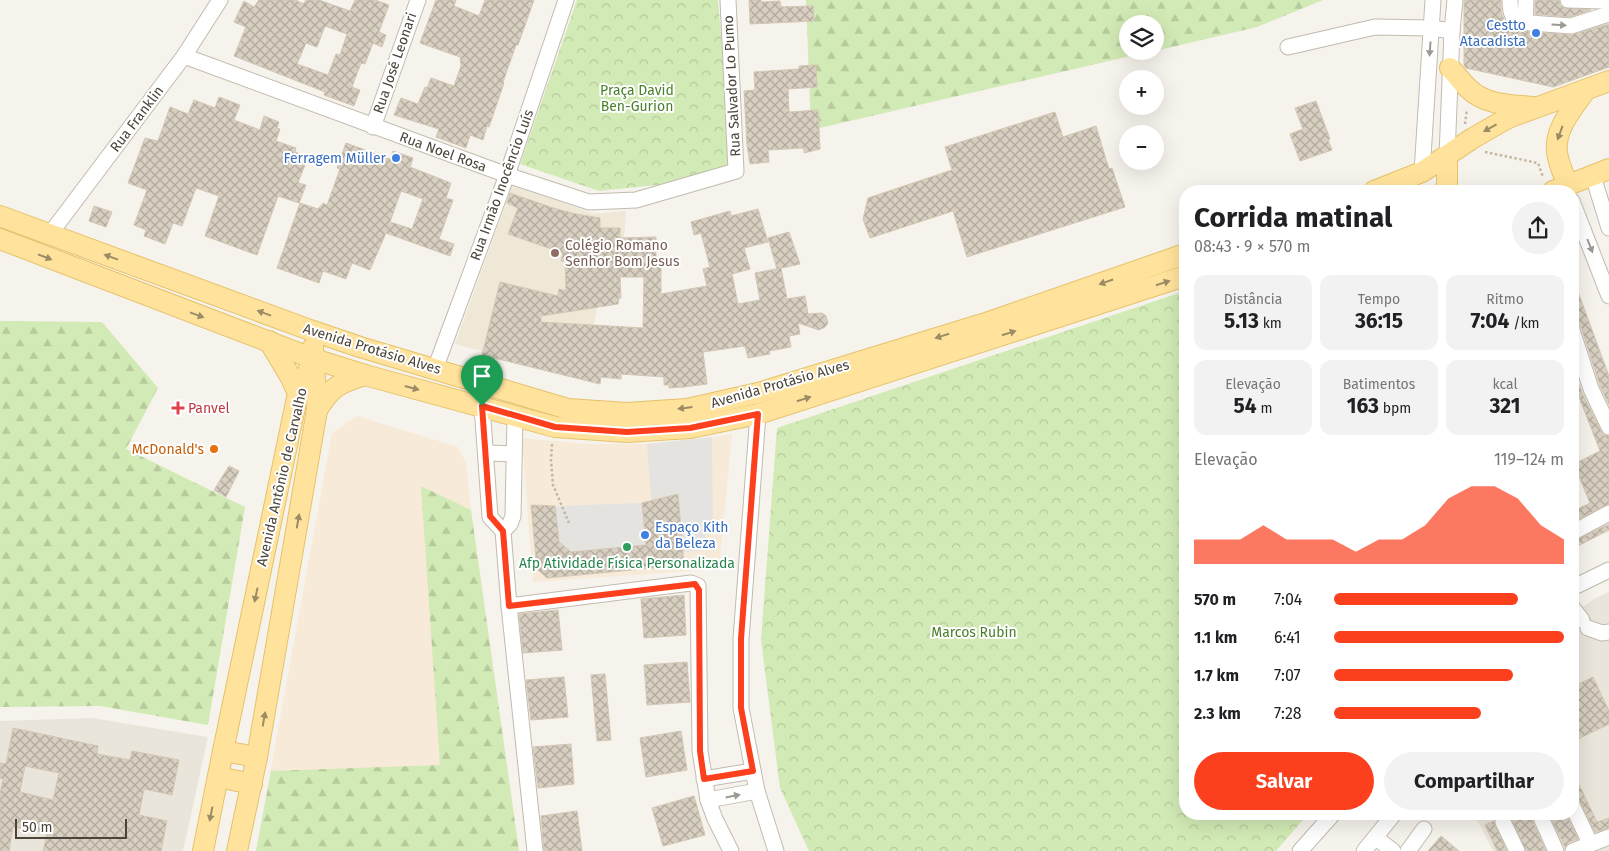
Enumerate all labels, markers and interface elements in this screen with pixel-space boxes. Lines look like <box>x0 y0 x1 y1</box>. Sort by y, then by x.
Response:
street label: Rua José Leonari <box>370 10 420 116</box>
street label: Rua Salvador Lo Pumo <box>720 15 744 157</box>
map controls <box>1119 15 1164 170</box>
button: layers <box>1119 15 1164 60</box>
place label: Cestto Atacadista <box>1460 17 1526 50</box>
one-way arrow <box>1551 21 1567 29</box>
marker: Cestto Atacadista <box>1530 27 1542 39</box>
one-way arrow <box>1425 41 1433 57</box>
button: + <box>1119 70 1164 115</box>
park label: Praça David Ben-Gurion <box>600 82 674 115</box>
street label: Rua Franklin <box>107 83 167 155</box>
street label: Rua Irmão Inocêncio Luís <box>467 107 537 263</box>
one-way arrow <box>1483 124 1498 132</box>
button: − <box>1119 125 1164 170</box>
one-way arrow <box>1556 125 1563 140</box>
street label: Rua Noel Rosa <box>397 128 489 176</box>
place label: Ferragem Müller <box>284 150 387 167</box>
marker: Ferragem Müller <box>390 152 402 164</box>
text: Corrida matinal <box>1194 201 1392 234</box>
button: share <box>1512 202 1564 254</box>
place label: Colégio Romano Senhor Bom Jesus <box>565 237 680 270</box>
text: 08:43 · 9 × 570 m <box>1194 237 1310 256</box>
one-way arrow <box>1586 239 1594 254</box>
marker: Colégio Romano Senhor Bom Jesus <box>549 247 561 259</box>
one-way arrow <box>104 253 119 260</box>
one-way arrow <box>38 254 53 261</box>
one-way arrow <box>1098 278 1113 286</box>
one-way arrow <box>1156 278 1171 286</box>
text: Distância <box>1224 291 1282 308</box>
text: Tempo <box>1358 291 1400 308</box>
text: Ritmo <box>1486 291 1524 308</box>
text: 5.13 <box>1224 308 1259 334</box>
text: 36:15 <box>1355 308 1403 334</box>
text: 7:04 <box>1470 308 1509 334</box>
one-way arrow <box>256 309 271 317</box>
one-way arrow <box>190 312 205 319</box>
text: km <box>1259 315 1282 332</box>
text: /km <box>1509 315 1540 332</box>
street label: Avenida Protásio Alves <box>301 320 443 378</box>
one-way arrow <box>1001 328 1016 336</box>
one-way arrow <box>935 333 950 341</box>
pin <box>461 355 503 406</box>
street label: Avenida Protásio Alves <box>709 356 852 412</box>
icon: arrive <box>468 362 496 390</box>
text: Elevação <box>1225 376 1281 393</box>
text: Batimentos <box>1343 376 1415 393</box>
text: kcal <box>1492 376 1518 393</box>
one-way arrow <box>404 384 419 392</box>
street label: Avenida Antônio de Carvalho <box>253 386 311 568</box>
text: 54 <box>1234 393 1257 419</box>
text: 163 <box>1347 393 1379 419</box>
text: 321 <box>1490 393 1520 419</box>
one-way arrow <box>797 395 812 403</box>
place label: Panvel <box>188 400 230 417</box>
text: m <box>1257 400 1272 417</box>
text: bpm <box>1379 400 1411 417</box>
marker: Panvel <box>172 402 184 414</box>
one-way arrow <box>677 404 693 412</box>
place label: McDonald's <box>132 441 204 458</box>
marker: McDonald's <box>208 443 220 455</box>
text: Elevação <box>1194 450 1258 469</box>
text: 119–124 m <box>1494 450 1564 469</box>
one-way arrow <box>294 512 302 528</box>
place label: Espaço Kith da Beleza <box>655 519 729 552</box>
marker: Espaço Kith da Beleza <box>639 529 651 541</box>
marker: Afp Atividade Física Personalizada <box>621 541 633 553</box>
place label: Afp Atividade Física Personalizada <box>519 555 735 572</box>
one-way arrow <box>251 587 259 603</box>
text: 570 m <box>1194 590 1236 609</box>
text: 7:04 <box>1274 590 1302 609</box>
park label: Marcos Rubin <box>931 624 1017 641</box>
text: 1.1 km <box>1194 628 1237 647</box>
text: 6:41 <box>1274 628 1301 647</box>
text: 1.7 km <box>1194 666 1239 685</box>
text: 7:07 <box>1274 666 1301 685</box>
text: 2.3 km <box>1194 704 1241 723</box>
text: 7:28 <box>1274 704 1302 723</box>
one-way arrow <box>260 710 268 726</box>
button: Salvar <box>1194 752 1374 810</box>
button: Compartilhar <box>1384 752 1564 810</box>
one-way arrow <box>725 791 741 799</box>
one-way arrow <box>206 806 214 822</box>
scale bar <box>15 816 128 839</box>
text: 50 m <box>22 819 53 836</box>

